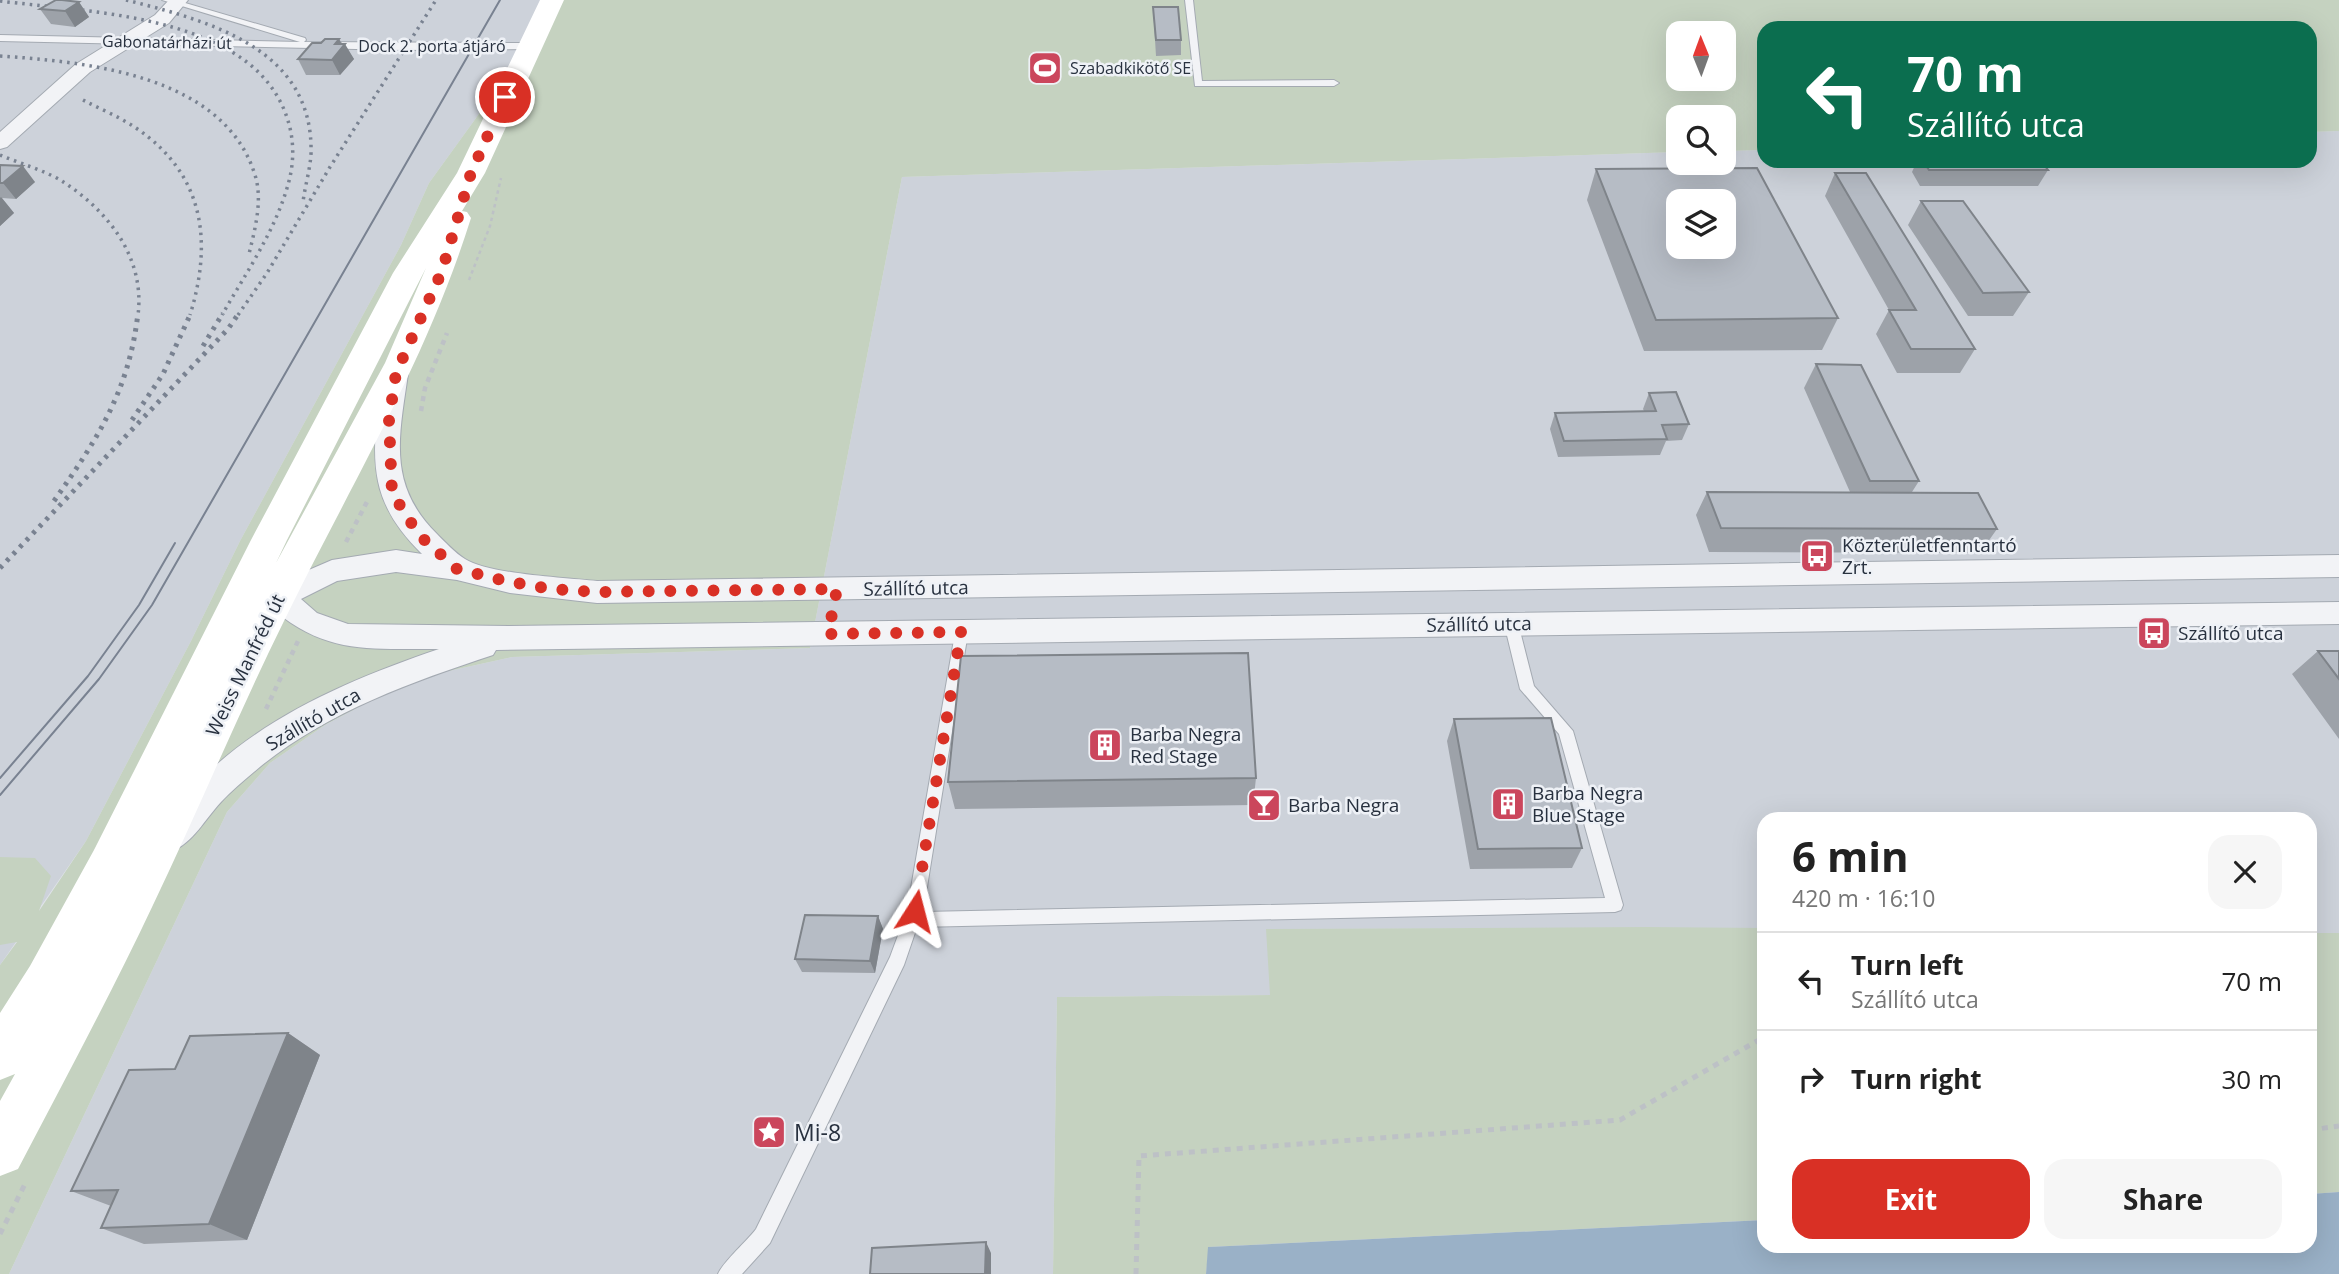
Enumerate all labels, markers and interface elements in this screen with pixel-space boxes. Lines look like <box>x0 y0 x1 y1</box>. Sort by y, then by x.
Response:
north arrow <box>1666 21 1736 91</box>
map controls <box>1666 21 1736 259</box>
street label: Gabonatárházi út <box>102 30 232 54</box>
street label: Dock 2. porta átjáró <box>358 35 506 57</box>
text: 70 m <box>1907 40 2024 106</box>
sports icon: Szabadkikötő SE <box>1026 49 1064 87</box>
icon: left <box>1792 49 1883 140</box>
place label: Szabadkikötő SE <box>1070 57 1191 79</box>
pin <box>475 67 535 127</box>
icon: arrive <box>486 78 524 116</box>
text: Szállító utca <box>1907 103 2085 146</box>
button: search <box>1666 105 1736 175</box>
button: layers <box>1666 189 1736 259</box>
place label: Közterületfenntartó Zrt. <box>1842 532 2017 580</box>
bus stop icon: Közterületfenntartó Zrt. <box>1798 537 1836 575</box>
street label: Szállító utca <box>863 574 969 602</box>
street label: Weiss Manfréd út <box>199 589 291 740</box>
street label: Szállító utca <box>1426 610 1532 638</box>
bus stop icon: Szállító utca <box>2135 614 2173 652</box>
place label: Szállító utca <box>2178 620 2284 646</box>
street label: Szállító utca <box>261 681 365 757</box>
place label: Barba Negra Red Stage <box>1130 721 1241 769</box>
building icon: Barba Negra Red Stage <box>1086 726 1124 764</box>
place label: Barba Negra Blue Stage <box>1532 780 1643 828</box>
building icon: Barba Negra Blue Stage <box>1489 785 1527 823</box>
bar icon: Barba Negra <box>1245 786 1283 824</box>
place label: Barba Negra <box>1288 792 1399 818</box>
text: 6 min <box>1792 827 1909 884</box>
button: close <box>2208 835 2282 909</box>
position arrow <box>878 874 952 948</box>
text: 420 m · 16:10 <box>1792 882 1935 914</box>
text: Turn left <box>1851 947 1963 983</box>
icon: left <box>1792 962 1830 1000</box>
text: 70 m <box>2221 963 2282 999</box>
text: Szállító utca <box>1851 983 1979 1015</box>
icon: right <box>1792 1060 1830 1098</box>
text: Turn right <box>1851 1061 1982 1097</box>
text: 30 m <box>2221 1061 2282 1097</box>
place icon: Mi-8 <box>750 1113 788 1151</box>
place label: Mi-8 <box>794 1116 841 1148</box>
button: Exit <box>1792 1159 2030 1239</box>
button: Share <box>2044 1159 2282 1239</box>

